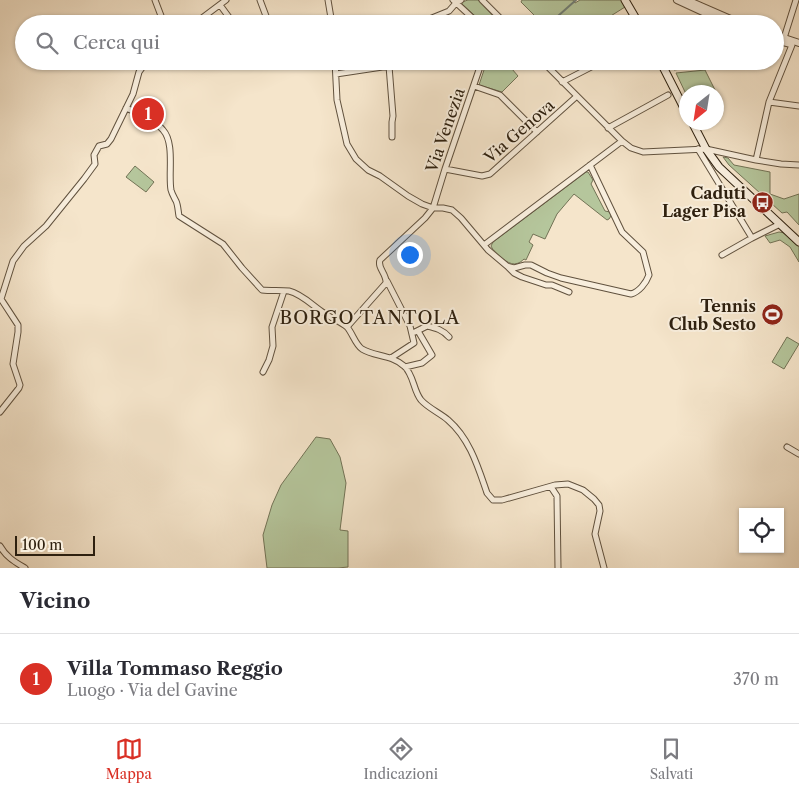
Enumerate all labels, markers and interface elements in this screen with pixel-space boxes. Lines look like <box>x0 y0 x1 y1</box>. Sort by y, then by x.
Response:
search box <box>15 15 784 70</box>
icon: search <box>33 29 61 57</box>
text: Cerca qui <box>73 31 160 54</box>
street label: Via Venezia <box>421 85 469 176</box>
north arrow <box>679 85 724 130</box>
pin: 1 <box>132 95 164 133</box>
street label: Via Genova <box>479 95 559 168</box>
place label: Caduti Lager Pisa <box>662 183 747 221</box>
bus stop icon: Caduti Lager Pisa <box>750 190 774 214</box>
your location <box>397 242 423 268</box>
place label: Tennis Club Sesto <box>669 296 756 334</box>
sports icon: Tennis Club Sesto <box>760 303 784 327</box>
district label: BORGO TANTOLA <box>280 307 460 329</box>
map controls <box>739 508 784 553</box>
button: locate <box>739 508 784 553</box>
scale bar <box>15 533 95 556</box>
text: 100 m <box>22 536 62 554</box>
text: Vicino <box>20 588 90 613</box>
text: Villa Tommaso Reggio <box>67 657 283 680</box>
text: 1 <box>32 669 40 689</box>
text: 370 m <box>733 669 779 689</box>
text: Luogo · Via del Gavine <box>67 680 238 700</box>
tab: Mappa <box>106 735 152 783</box>
tab: Indicazioni <box>363 735 438 783</box>
tab: Salvati <box>650 735 693 783</box>

